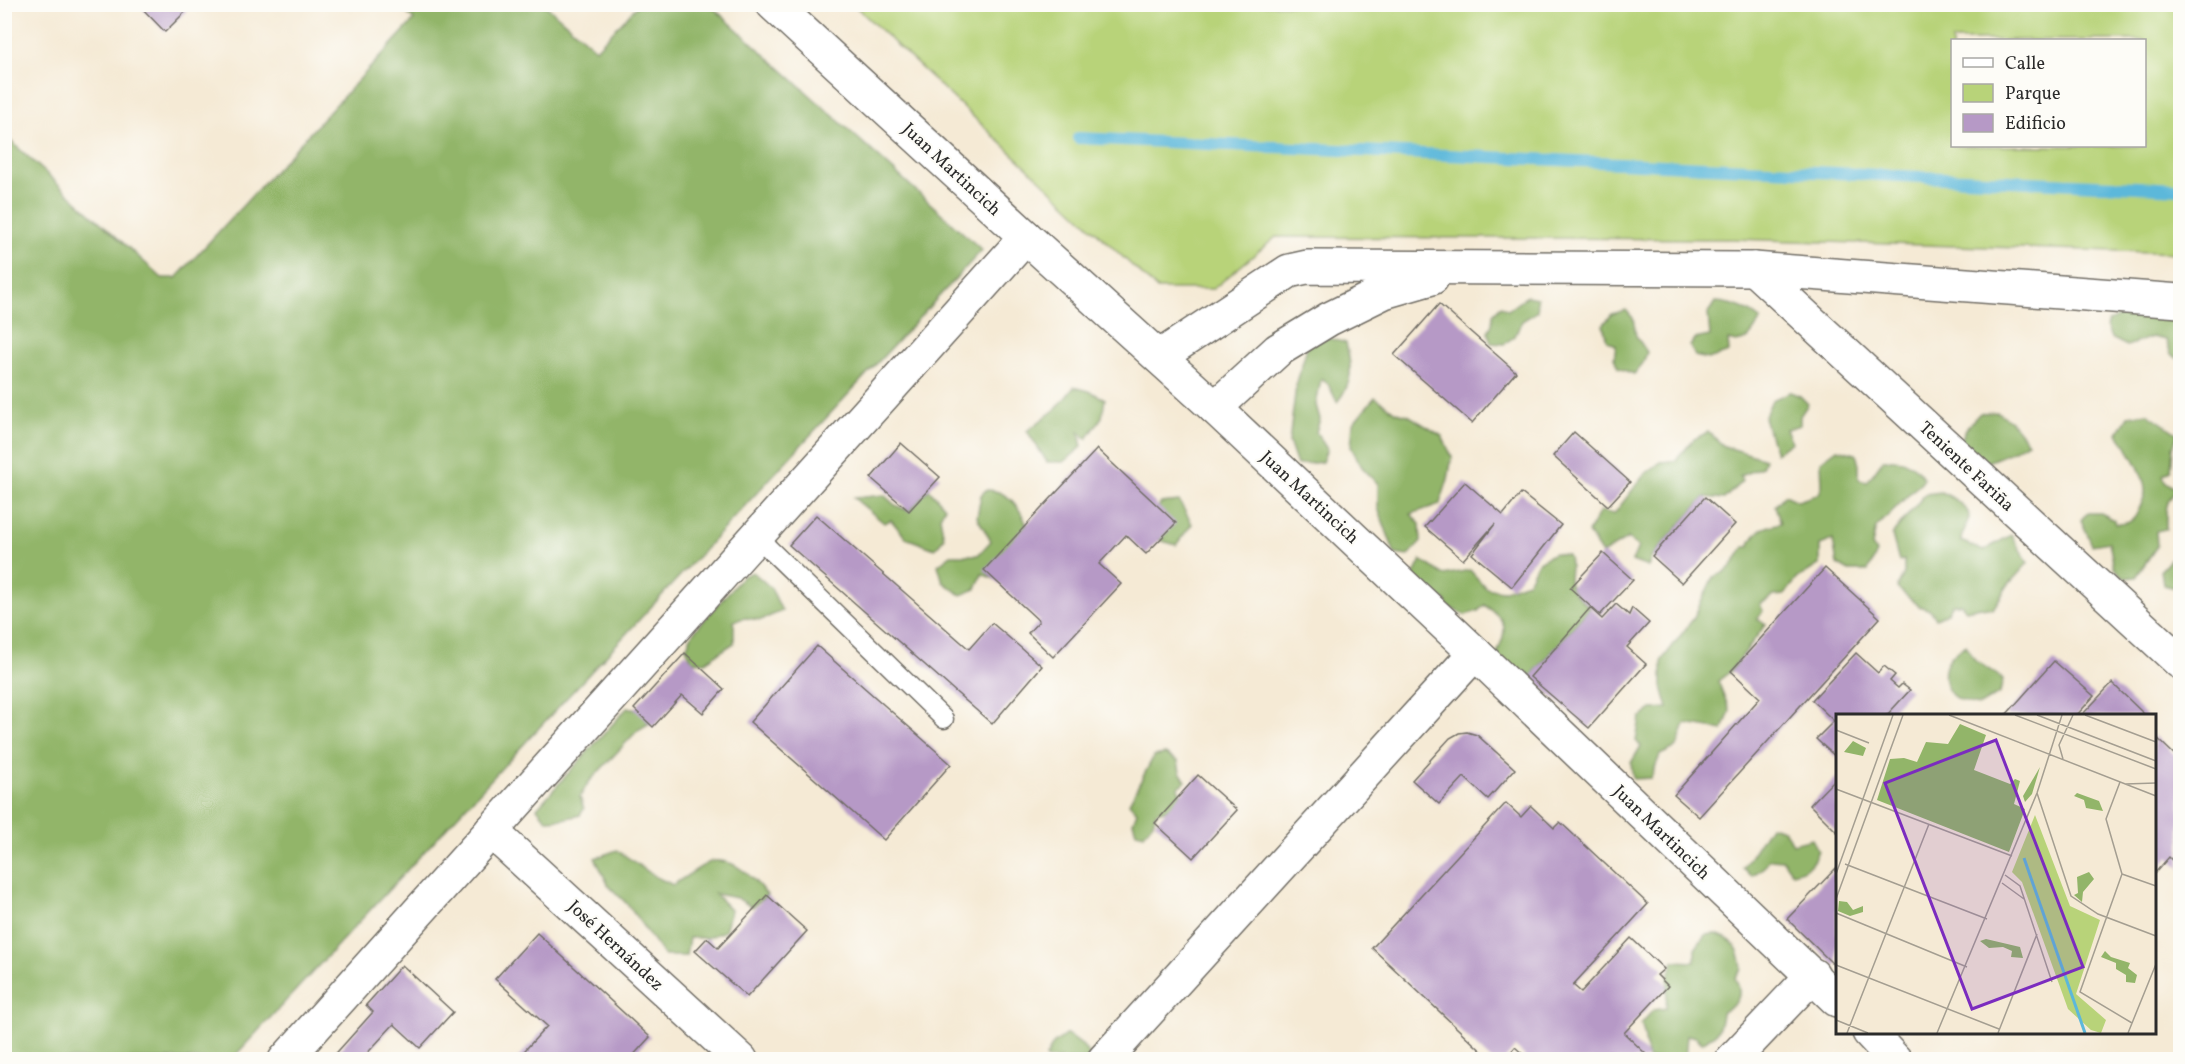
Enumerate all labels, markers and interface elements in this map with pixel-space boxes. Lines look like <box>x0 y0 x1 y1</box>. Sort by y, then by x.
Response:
legend <box>1951 39 2146 147</box>
text: Calle <box>2005 52 2045 77</box>
text: Parque <box>2005 82 2060 107</box>
text: Edificio <box>2005 112 2066 137</box>
street label: Juan Martincich <box>896 118 1006 223</box>
street label: Teniente Fariña <box>1913 416 2019 518</box>
street label: Juan Martincich <box>1254 446 1364 551</box>
inset map <box>1836 714 2155 1034</box>
street label: Juan Martincich <box>1607 780 1715 886</box>
street label: José Hernández <box>561 895 669 997</box>

